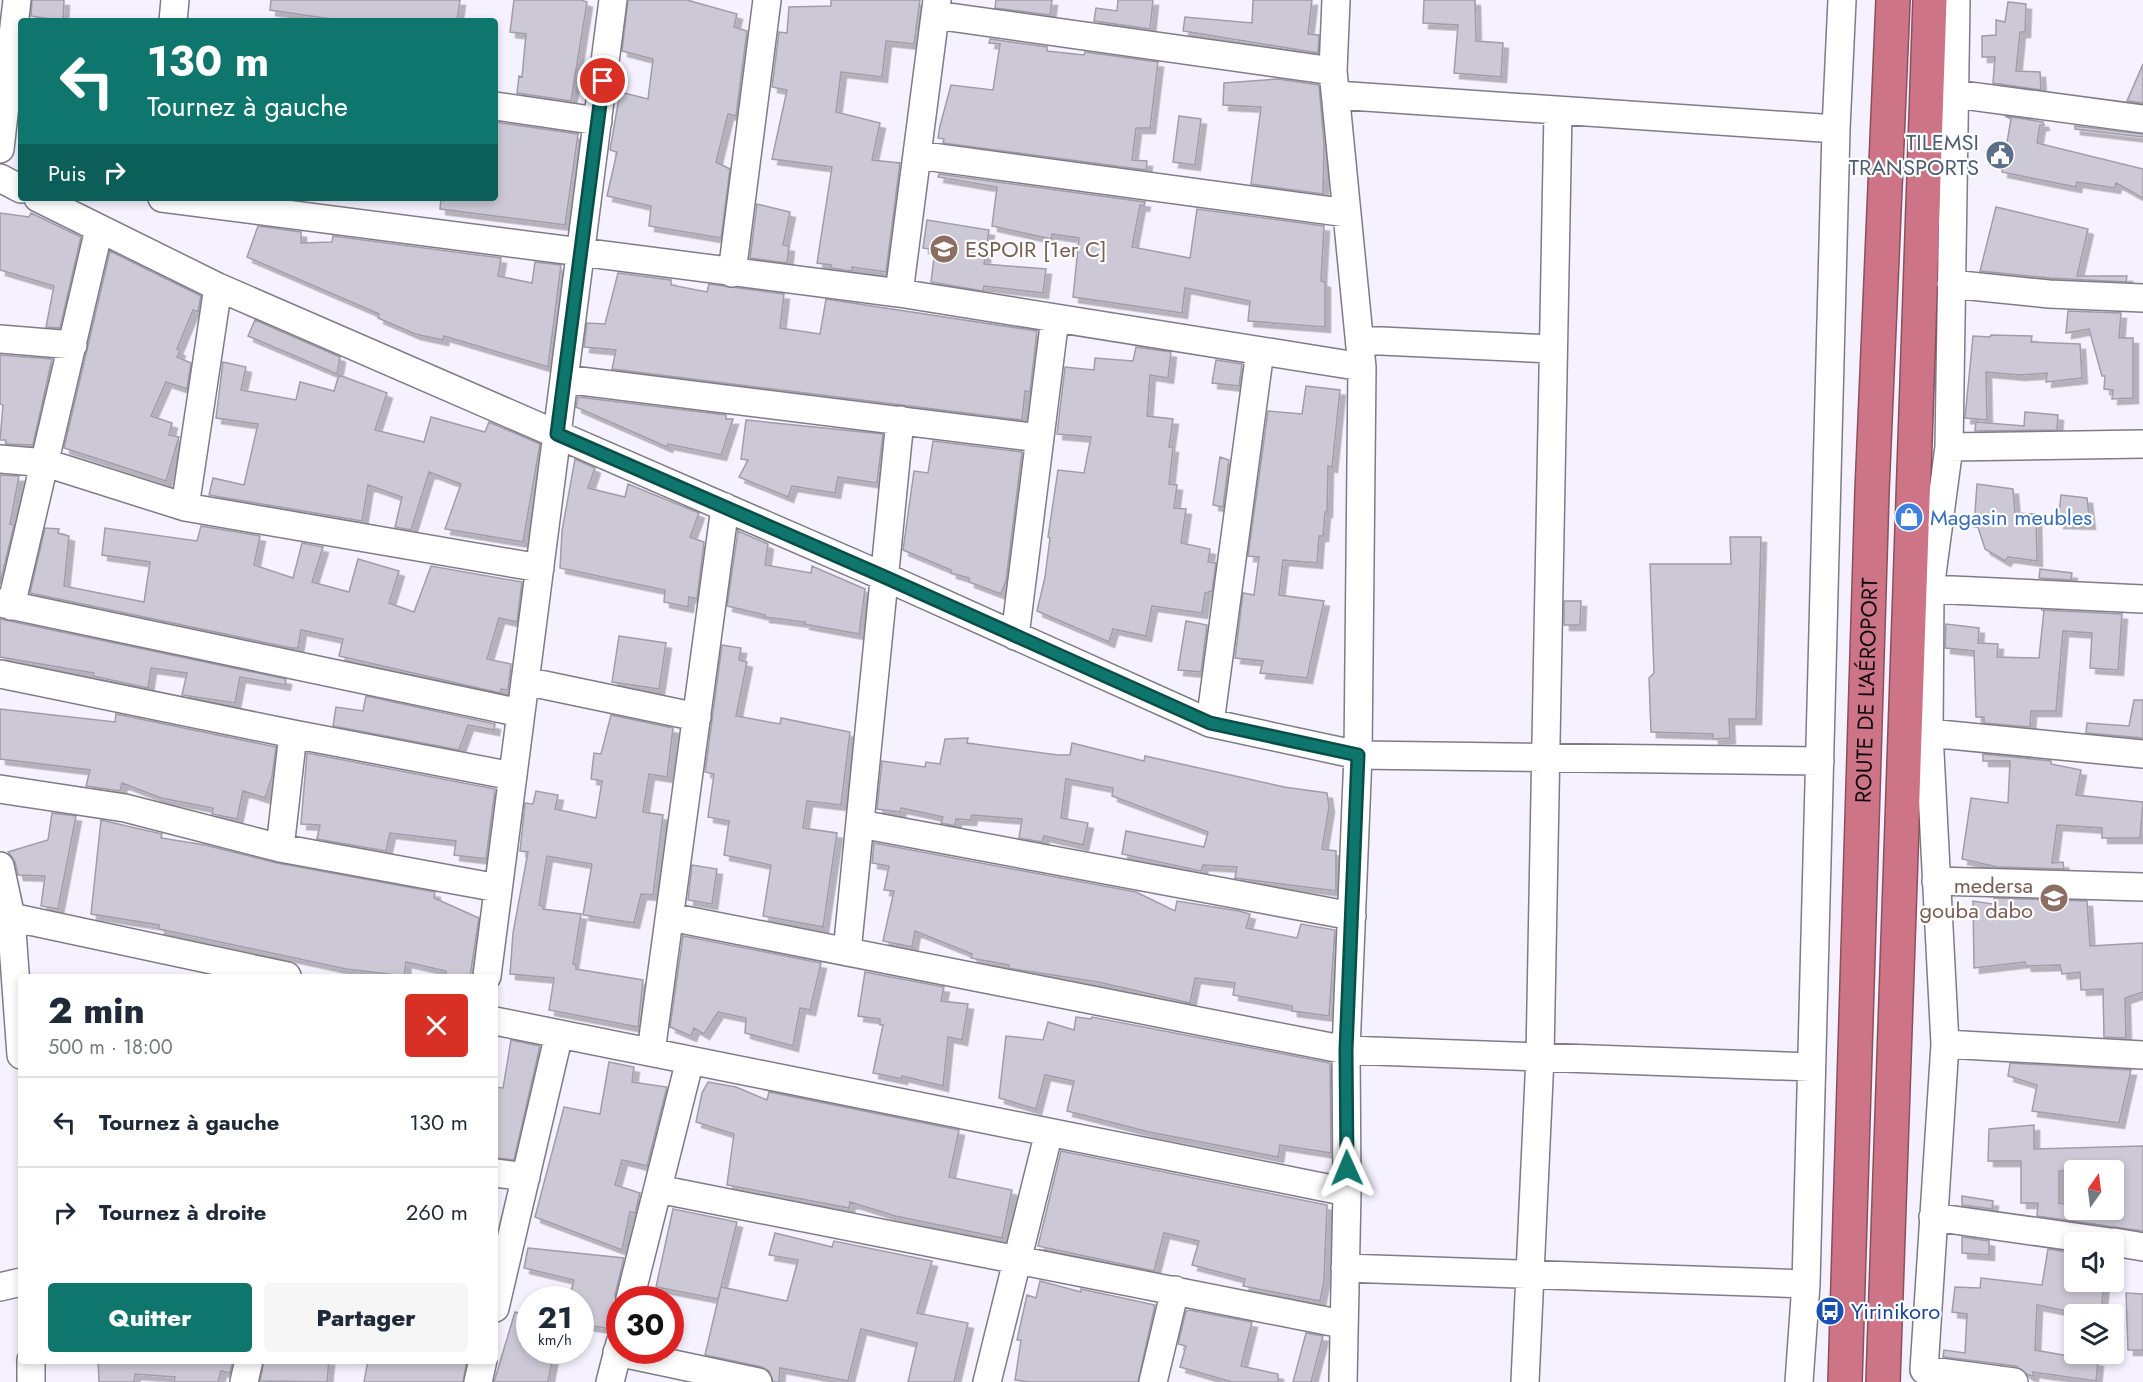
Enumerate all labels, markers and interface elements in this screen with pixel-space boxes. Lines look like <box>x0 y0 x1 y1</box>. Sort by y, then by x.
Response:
text: 130 m <box>147 31 269 92</box>
icon: left <box>48 42 126 120</box>
pin <box>577 55 628 106</box>
icon: arrive <box>586 64 619 97</box>
text: Tournez à gauche <box>147 87 348 126</box>
place label: TILEMSI TRANSPORTS <box>1849 126 1979 183</box>
public building icon: TILEMSI TRANSPORTS <box>1984 139 2016 171</box>
icon: right <box>98 156 131 189</box>
text: Puis <box>48 157 86 189</box>
school or university icon: ESPOIR [1er C] <box>928 233 960 265</box>
place label: ESPOIR [1er C] <box>965 233 1107 265</box>
shop icon: Magasin meubles <box>1893 501 1925 533</box>
place label: Magasin meubles <box>1930 501 2092 533</box>
street label: ROUTE DE L'AÉROPORT <box>1847 576 1885 803</box>
place label: medersa gouba dabo <box>1920 869 2033 926</box>
school or university icon: medersa gouba dabo <box>2038 882 2070 914</box>
text: 2 min <box>48 984 145 1036</box>
button: close <box>405 994 468 1057</box>
text: 500 m · 18:00 <box>48 1033 173 1062</box>
icon: left <box>48 1106 81 1139</box>
text: Tournez à gauche <box>99 1106 279 1138</box>
text: 130 m <box>409 1106 468 1138</box>
position arrow <box>1315 1136 1379 1200</box>
north arrow <box>2064 1160 2124 1220</box>
map controls <box>2064 1160 2124 1364</box>
icon: right <box>48 1196 81 1229</box>
text: Tournez à droite <box>99 1196 266 1228</box>
text: 260 m <box>406 1196 468 1228</box>
button: sound <box>2064 1232 2124 1292</box>
button: Quitter <box>48 1283 252 1352</box>
button: Partager <box>264 1283 468 1352</box>
speed limit sign: 30 <box>606 1286 684 1364</box>
bus stop icon: Yirinikoro <box>1814 1295 1846 1327</box>
place label: Yirinikoro <box>1851 1295 1940 1327</box>
text: 21 <box>538 1296 572 1339</box>
button: layers <box>2064 1304 2124 1364</box>
text: km/h <box>538 1329 572 1351</box>

